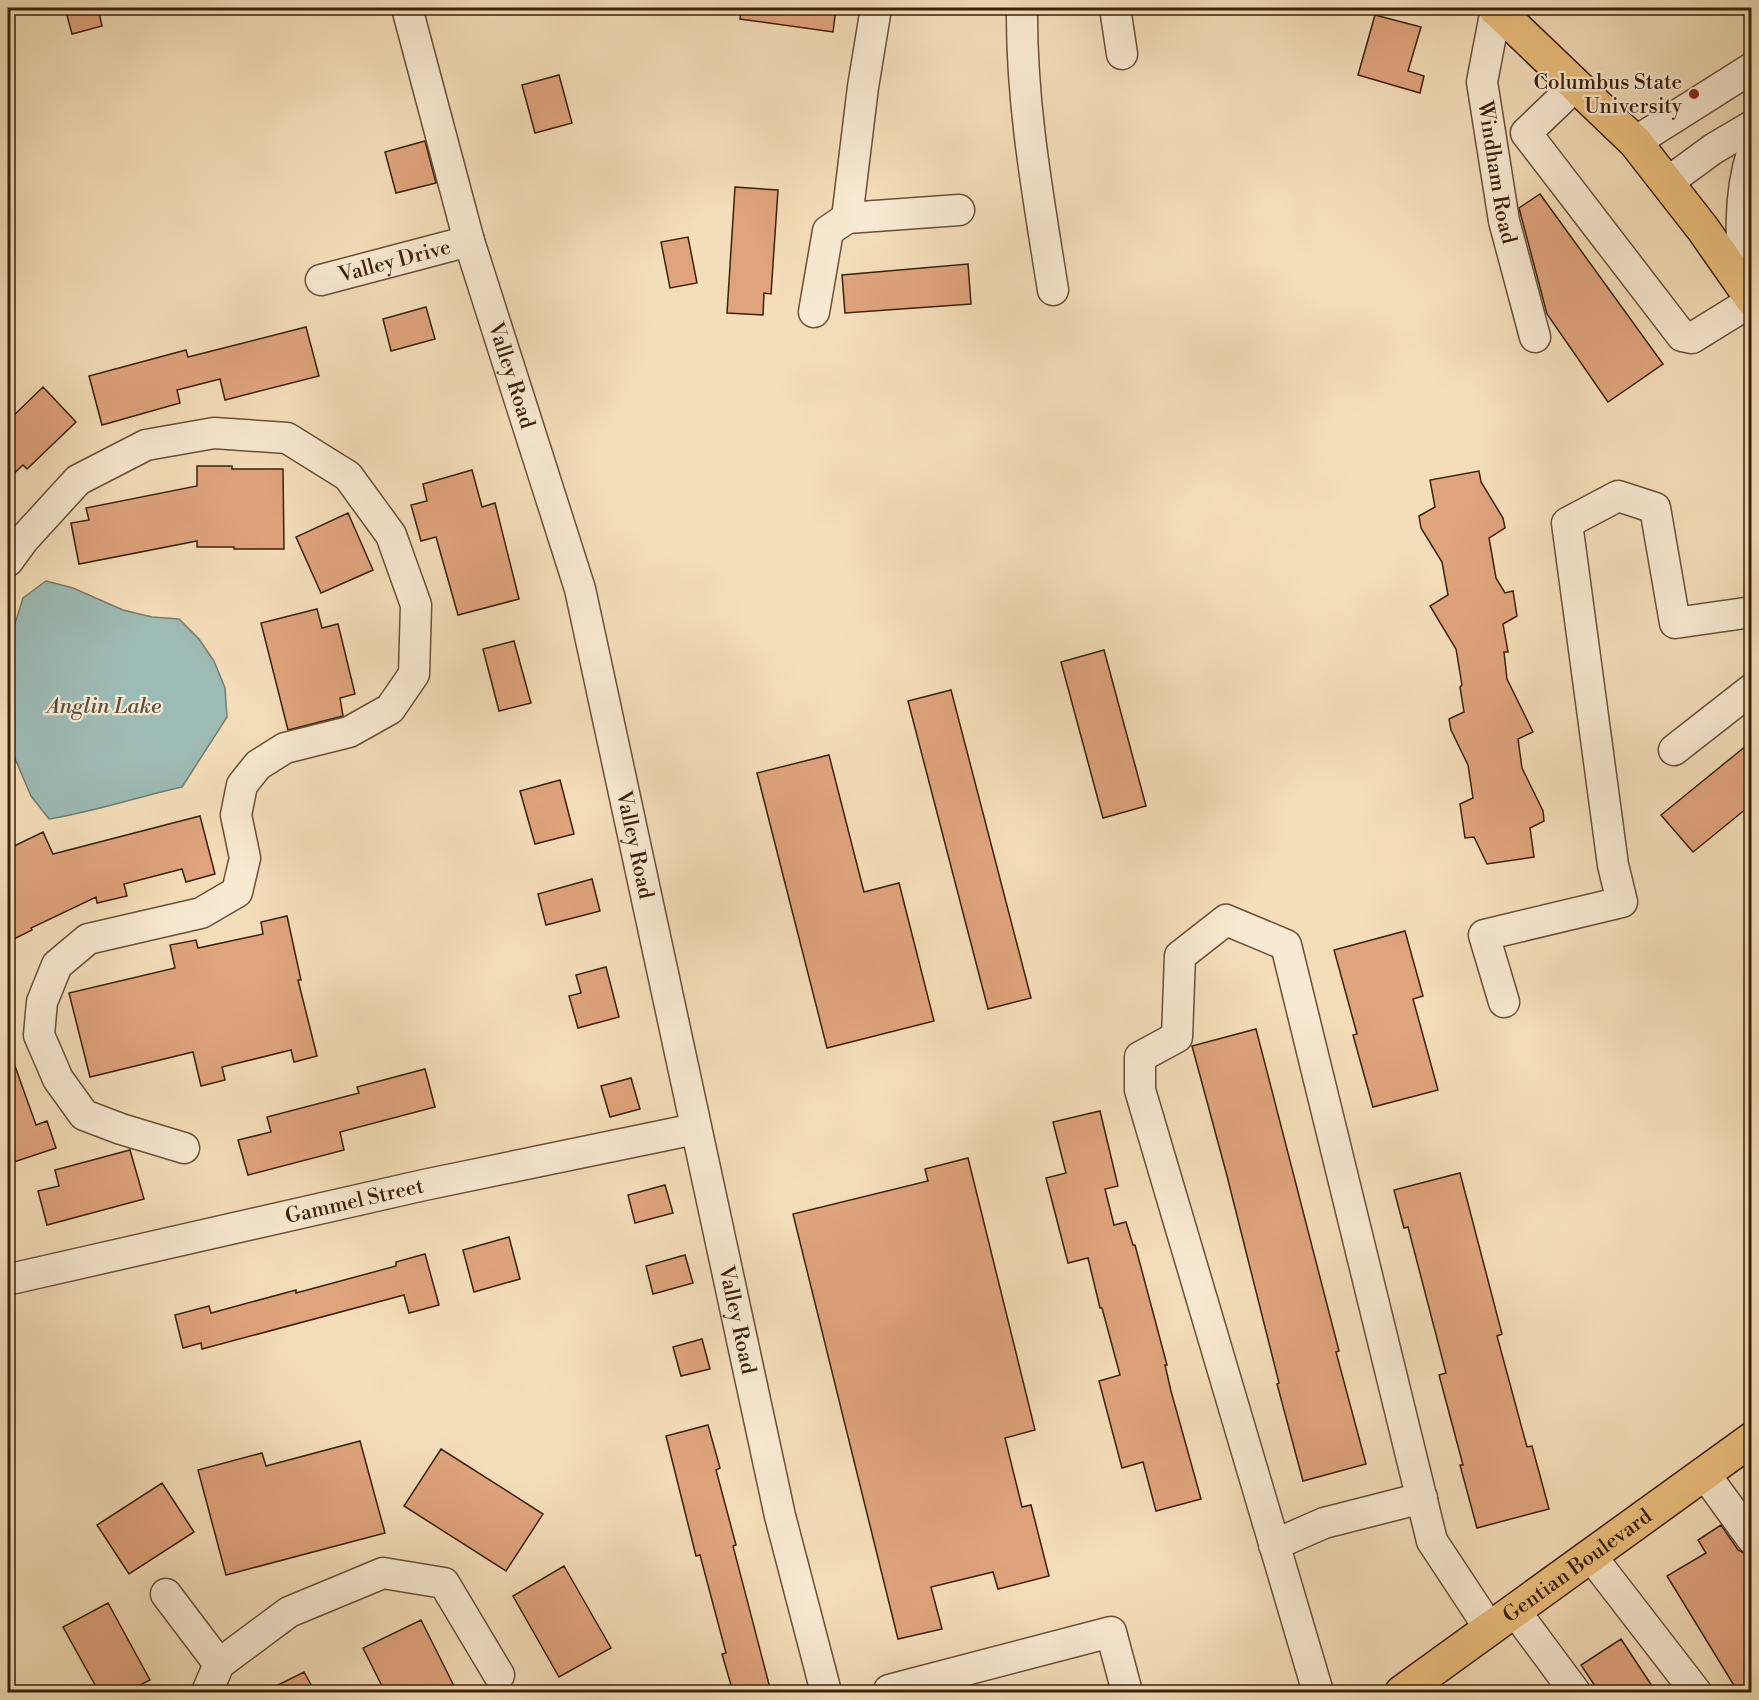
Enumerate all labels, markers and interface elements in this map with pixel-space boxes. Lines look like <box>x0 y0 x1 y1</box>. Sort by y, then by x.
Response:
place label: Columbus State University <box>1533 70 1683 120</box>
marker: Columbus State University <box>1687 87 1701 101</box>
street label: Windham Road <box>1471 98 1522 247</box>
street label: Valley Drive <box>335 234 454 289</box>
street label: Valley Road <box>481 318 540 432</box>
water label: Anglin Lake <box>45 693 161 720</box>
street label: Valley Road <box>610 787 659 902</box>
street label: Gammel Street <box>283 1173 427 1230</box>
street label: Valley Road <box>712 1262 761 1377</box>
street label: Gentian Boulevard <box>1498 1504 1657 1629</box>

